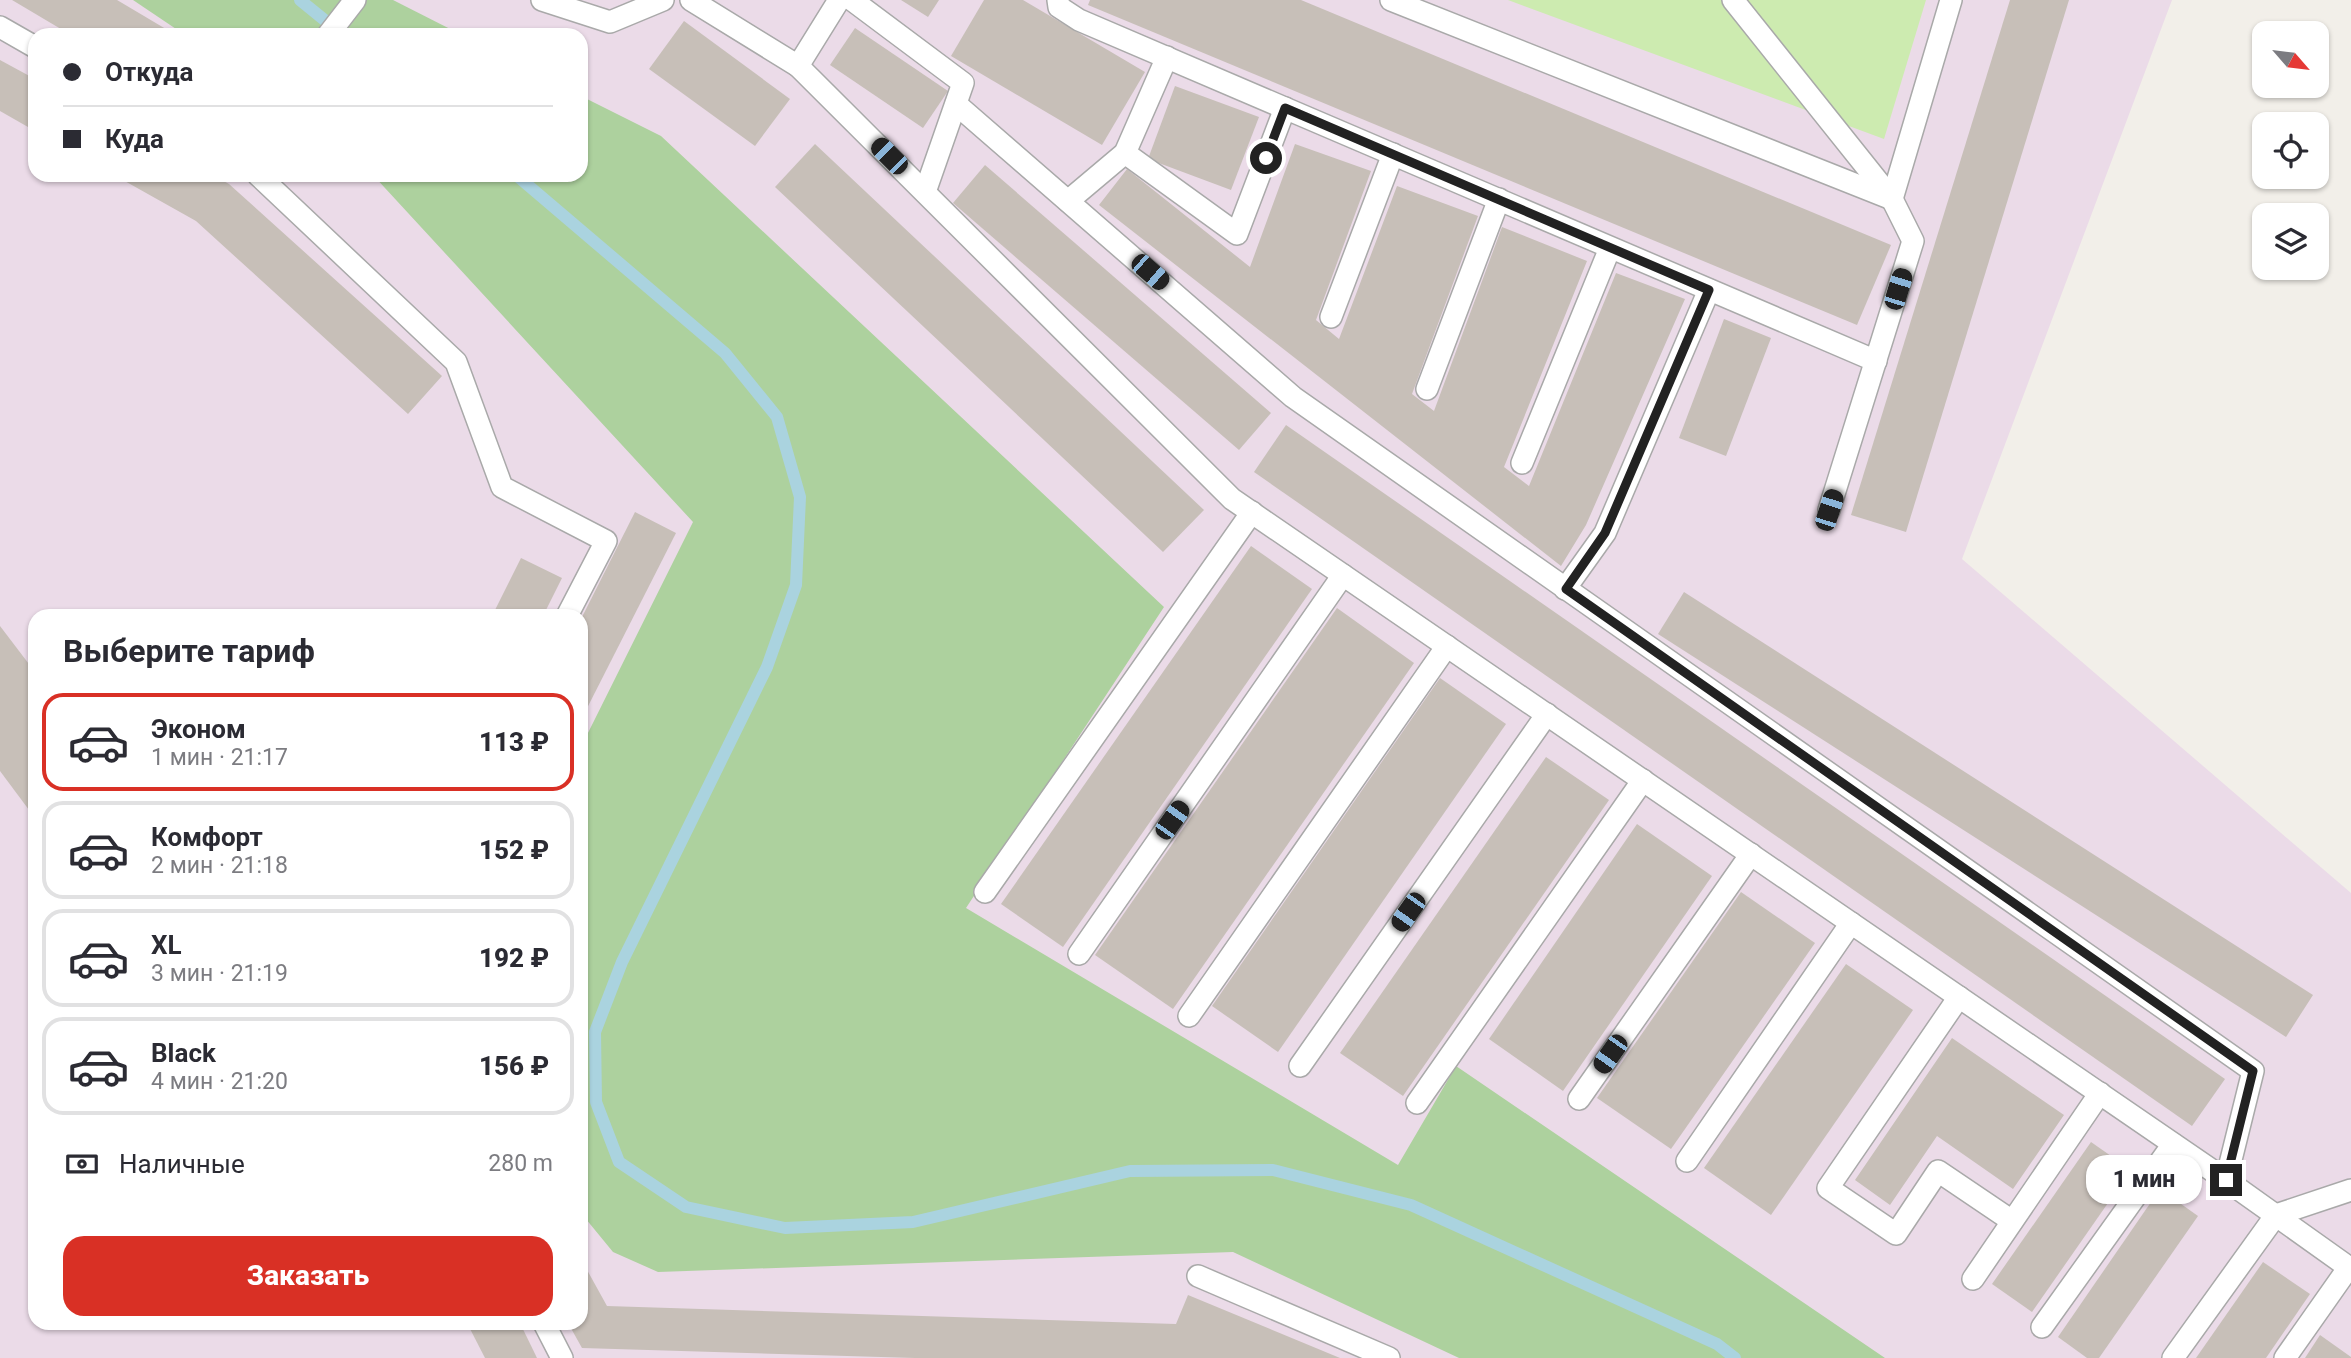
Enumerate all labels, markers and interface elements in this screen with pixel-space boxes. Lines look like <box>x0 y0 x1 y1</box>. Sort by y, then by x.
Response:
north arrow <box>2252 21 2329 98</box>
map controls <box>2252 21 2329 280</box>
text: Откуда <box>105 57 194 87</box>
button: locate <box>2252 112 2329 189</box>
text: Куда <box>105 124 164 154</box>
car <box>867 134 912 178</box>
route start <box>1250 142 1282 174</box>
button: layers <box>2252 203 2329 280</box>
car <box>1128 250 1173 294</box>
car <box>1882 266 1915 312</box>
car <box>1813 487 1846 533</box>
text: Выберите тариф <box>63 632 315 670</box>
icon: car <box>67 711 130 774</box>
text: Эконом <box>151 714 246 744</box>
text: 113 ₽ <box>479 727 549 757</box>
text: 1 мин · 21:17 <box>151 744 288 771</box>
car <box>1152 797 1193 843</box>
icon: car <box>67 819 130 882</box>
text: Комфорт <box>151 822 263 852</box>
text: 152 ₽ <box>479 835 549 865</box>
text: 2 мин · 21:18 <box>151 852 288 879</box>
car <box>1388 889 1429 935</box>
icon: car <box>67 927 130 990</box>
text: XL <box>151 930 182 960</box>
text: 192 ₽ <box>479 943 549 973</box>
text: 3 мин · 21:19 <box>151 960 288 987</box>
car <box>1590 1031 1631 1077</box>
icon: car <box>67 1035 130 1098</box>
text: Black <box>151 1038 216 1068</box>
text: 156 ₽ <box>479 1051 549 1081</box>
text: 4 мин · 21:20 <box>151 1068 288 1095</box>
icon: cash <box>63 1145 101 1183</box>
text: Наличные <box>119 1149 245 1179</box>
text: 280 m <box>488 1150 553 1177</box>
callout: 1 мин <box>2086 1156 2202 1204</box>
route end <box>2210 1164 2242 1196</box>
text: 1 мин <box>2113 1166 2175 1193</box>
button: Заказать <box>63 1236 553 1316</box>

